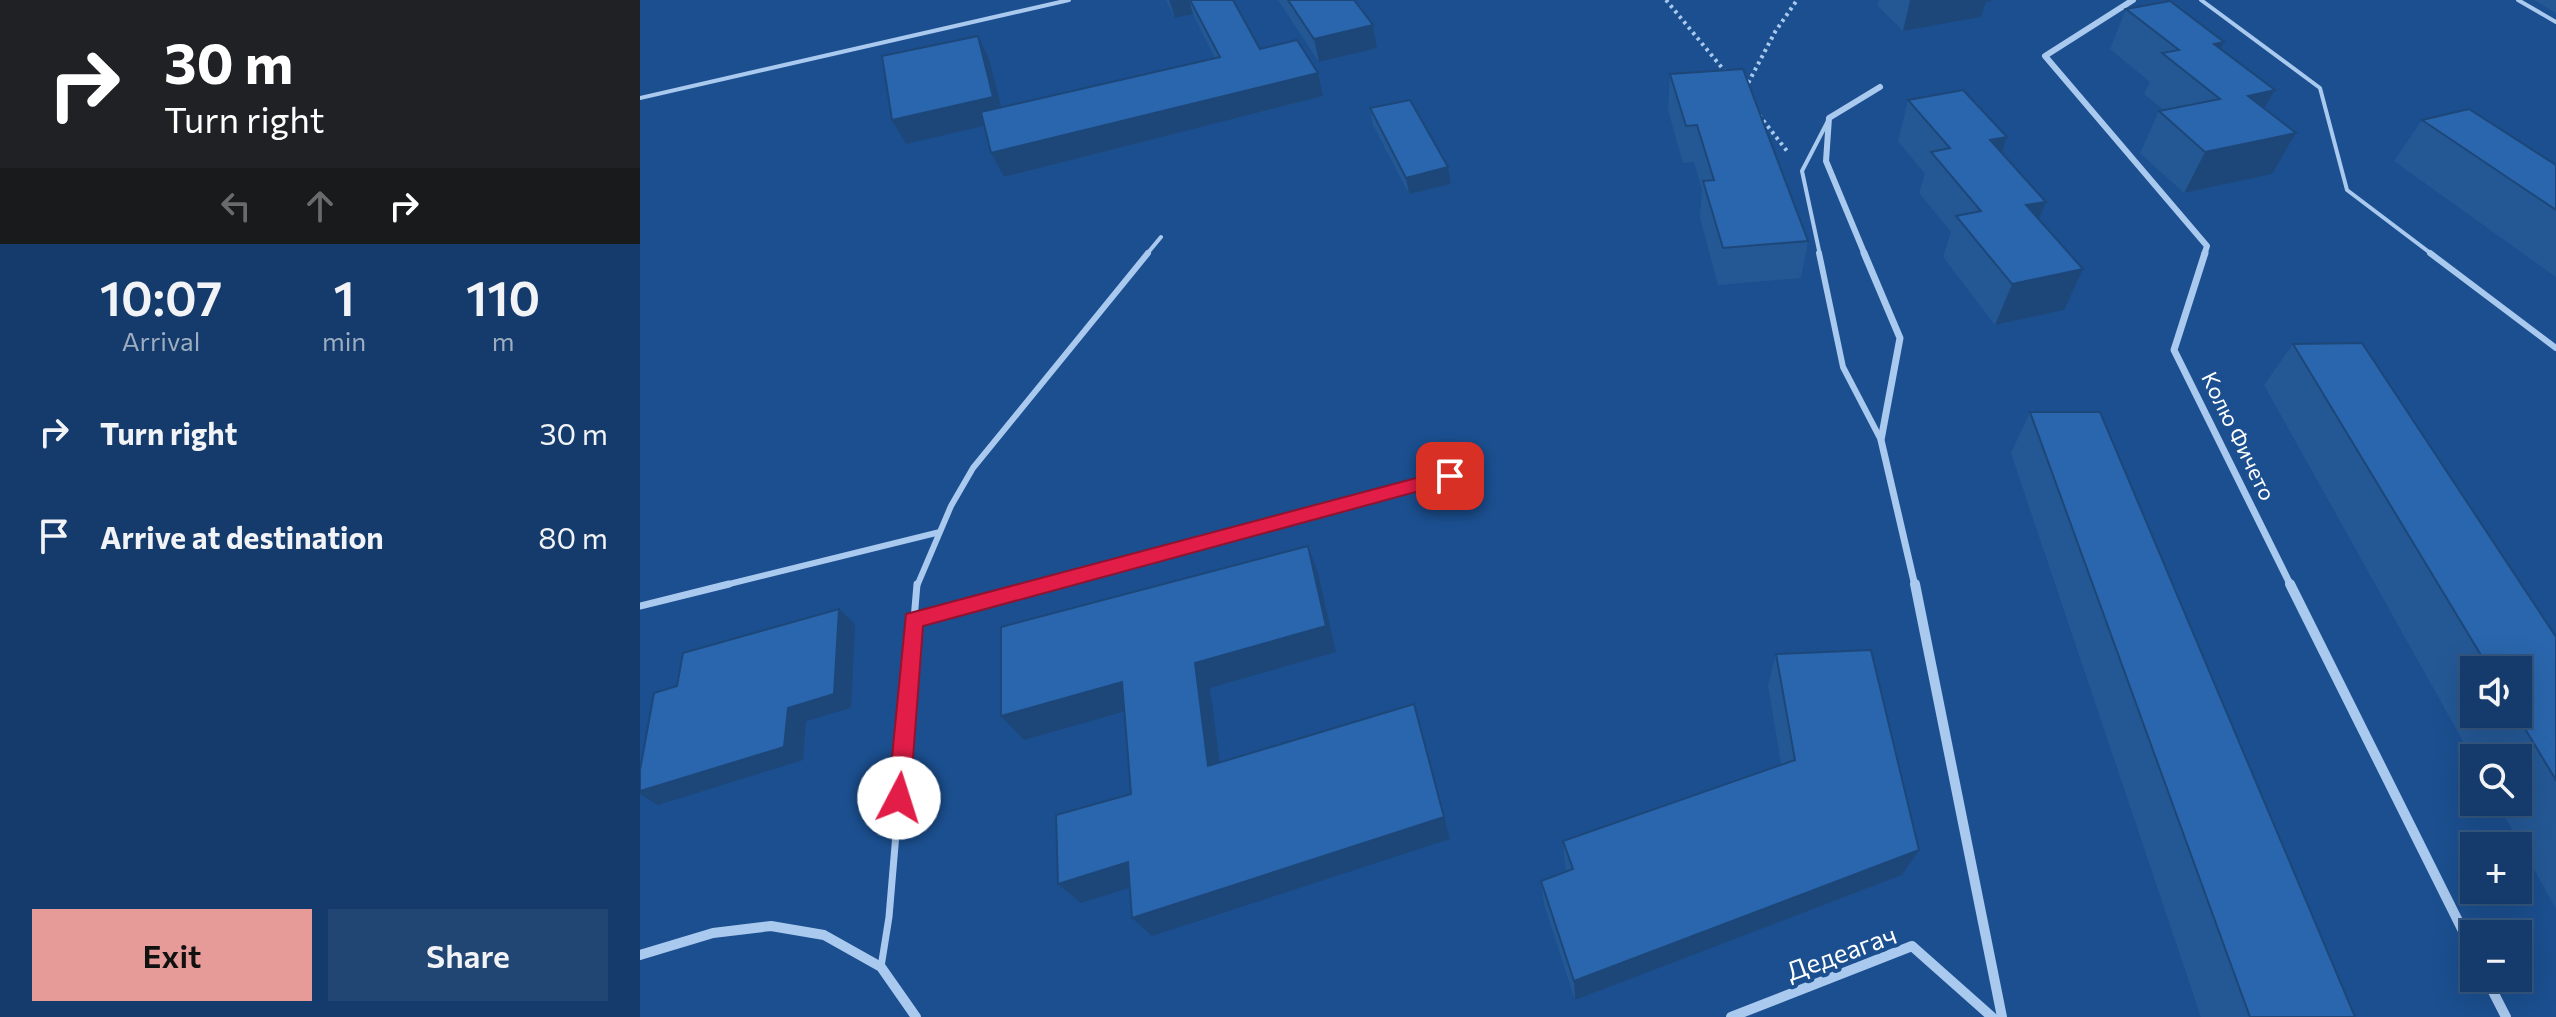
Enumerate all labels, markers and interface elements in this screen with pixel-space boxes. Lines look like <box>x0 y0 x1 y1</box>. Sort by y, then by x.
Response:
text: 30 m <box>164 27 293 96</box>
icon: right <box>32 32 136 136</box>
text: Turn right <box>164 96 325 140</box>
icon: left <box>214 184 258 228</box>
icon: ahead <box>298 184 342 228</box>
icon: right <box>382 184 426 228</box>
text: 10:07 <box>100 267 222 326</box>
text: 1 <box>333 267 355 326</box>
text: 110 <box>466 267 540 326</box>
text: Arrival <box>122 325 200 356</box>
text: min <box>322 325 366 356</box>
text: m <box>492 325 514 356</box>
street label: Колю Фичето <box>2196 367 2282 505</box>
icon: right <box>32 410 76 454</box>
text: Turn right <box>100 414 237 451</box>
text: 30 m <box>539 414 608 451</box>
pin <box>1416 442 1484 510</box>
icon: arrive <box>1428 454 1472 498</box>
icon: arrive <box>32 514 76 558</box>
text: Arrive at destination <box>100 518 384 555</box>
text: 80 m <box>538 518 608 555</box>
map controls <box>2460 656 2532 992</box>
button: sound <box>2460 656 2532 728</box>
button: search <box>2460 744 2532 816</box>
position arrow <box>857 756 941 840</box>
button: + <box>2460 832 2532 904</box>
button: Exit <box>32 909 312 1001</box>
button: Share <box>328 909 608 1001</box>
street label: Дедеагач <box>1782 918 1900 986</box>
button: − <box>2460 920 2532 992</box>

